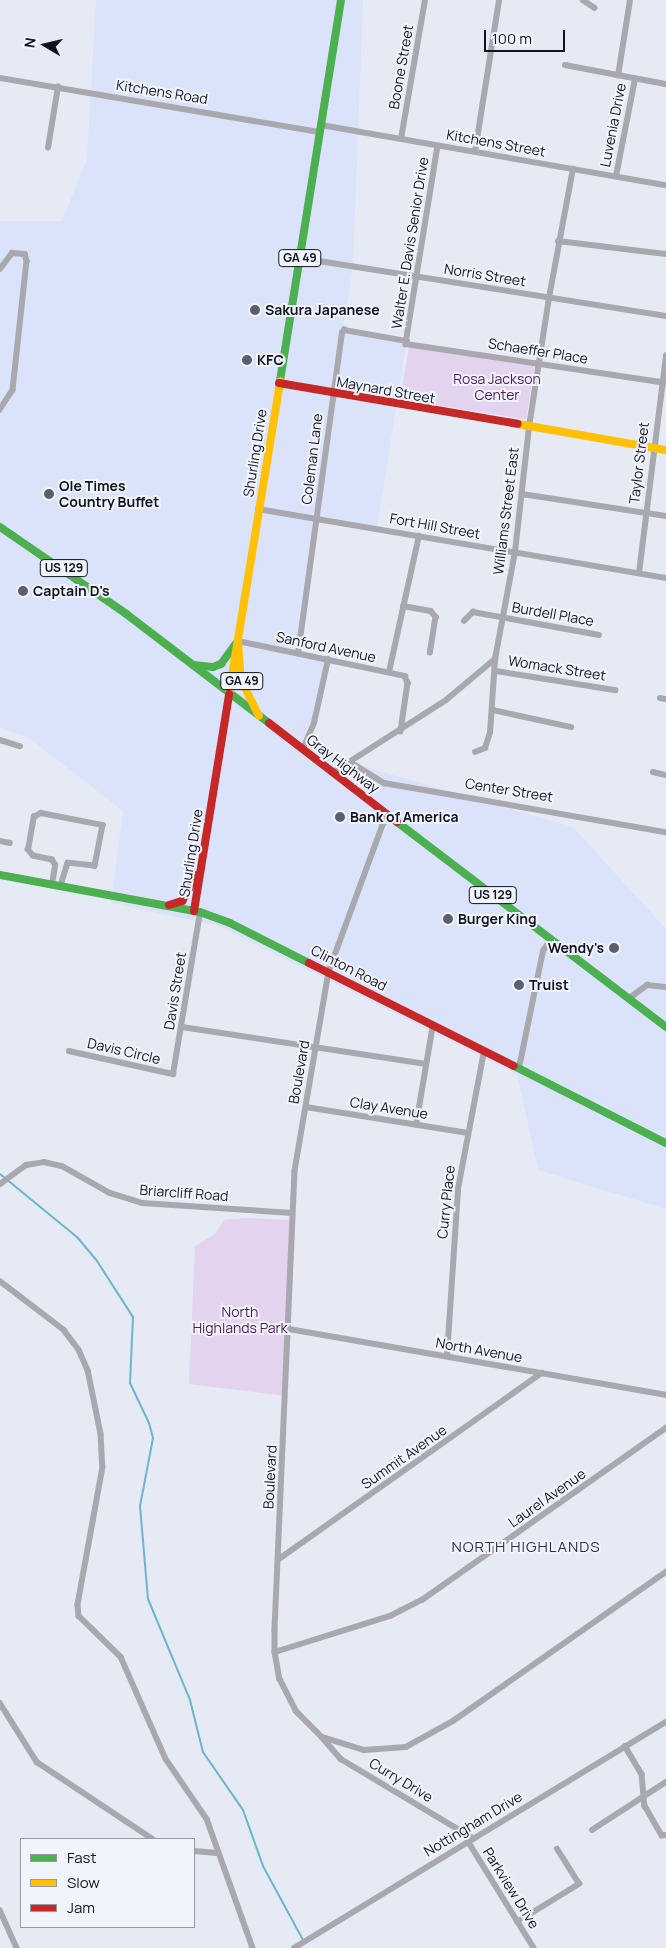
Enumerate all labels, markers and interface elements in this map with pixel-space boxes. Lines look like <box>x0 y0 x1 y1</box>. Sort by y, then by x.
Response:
north arrow <box>20 20 70 70</box>
scale bar <box>486 20 567 52</box>
street label: Boone Street <box>385 23 417 111</box>
text: 100 m <box>492 28 532 49</box>
text: N <box>20 36 40 49</box>
street label: Kitchens Road <box>115 76 209 108</box>
street label: Luvenia Drive <box>597 82 629 168</box>
street label: Kitchens Street <box>445 126 547 160</box>
street label: Walter E. Davis Senior Drive <box>388 156 432 330</box>
road number: GA 49 <box>278 248 322 268</box>
street label: Norris Street <box>443 260 527 290</box>
place label: Sakura Japanese <box>265 302 380 318</box>
marker: Sakura Japanese <box>249 304 261 316</box>
street label: Schaeffer Place <box>487 335 589 367</box>
place label: KFC <box>257 352 284 368</box>
marker: KFC <box>241 354 253 366</box>
park label: Rosa Jackson Center <box>453 371 541 404</box>
street label: Maynard Street <box>335 373 437 407</box>
street label: Shurling Drive <box>240 408 270 498</box>
street label: Coleman Lane <box>298 412 326 506</box>
street label: Taylor Street <box>626 421 652 505</box>
street label: Williams Street East <box>490 446 522 576</box>
place label: Ole Times Country Buffet <box>59 478 159 511</box>
marker: Ole Times Country Buffet <box>43 488 55 500</box>
street label: Fort Hill Street <box>388 510 482 542</box>
road number: US 129 <box>39 558 89 578</box>
place label: Captain D's <box>33 583 110 599</box>
marker: Captain D's <box>17 585 29 597</box>
street label: Burdell Place <box>511 599 595 629</box>
street label: Sanford Avenue <box>275 628 377 666</box>
street label: Womack Street <box>507 652 607 684</box>
road number: GA 49 <box>220 671 264 690</box>
street label: Gray Highway <box>303 731 383 797</box>
street label: Center Street <box>464 775 554 805</box>
street label: Shurling Drive <box>176 808 206 898</box>
place label: Bank of America <box>350 809 459 825</box>
marker: Bank of America <box>334 811 346 823</box>
road number: US 129 <box>468 886 518 904</box>
place label: Burger King <box>458 911 537 927</box>
marker: Burger King <box>442 913 454 925</box>
place label: Wendy's <box>548 940 604 956</box>
street label: Clinton Road <box>308 942 390 994</box>
marker: Wendy's <box>608 942 620 954</box>
street label: Davis Street <box>161 951 189 1031</box>
place label: Truist <box>529 977 569 993</box>
marker: Truist <box>513 979 525 991</box>
street label: Davis Circle <box>86 1034 162 1068</box>
street label: Boulevard <box>285 1039 313 1105</box>
street label: Clay Avenue <box>349 1094 429 1122</box>
street label: Curry Place <box>434 1164 458 1240</box>
street label: Briarcliff Road <box>139 1182 229 1204</box>
park label: North Highlands Park <box>192 1304 288 1336</box>
street label: North Avenue <box>434 1334 524 1366</box>
street label: Summit Avenue <box>358 1421 450 1493</box>
street label: Boulevard <box>260 1445 280 1509</box>
street label: Laurel Avenue <box>505 1465 589 1531</box>
district label: NORTH HIGHLANDS <box>450 1538 602 1556</box>
street label: Curry Drive <box>366 1754 436 1806</box>
street label: Nottingham Drive <box>421 1788 525 1860</box>
legend <box>20 1838 195 1928</box>
street label: Parkview Drive <box>479 1844 543 1932</box>
text: Fast <box>67 1847 96 1868</box>
text: Slow <box>67 1872 100 1893</box>
text: Jam <box>67 1897 95 1918</box>

